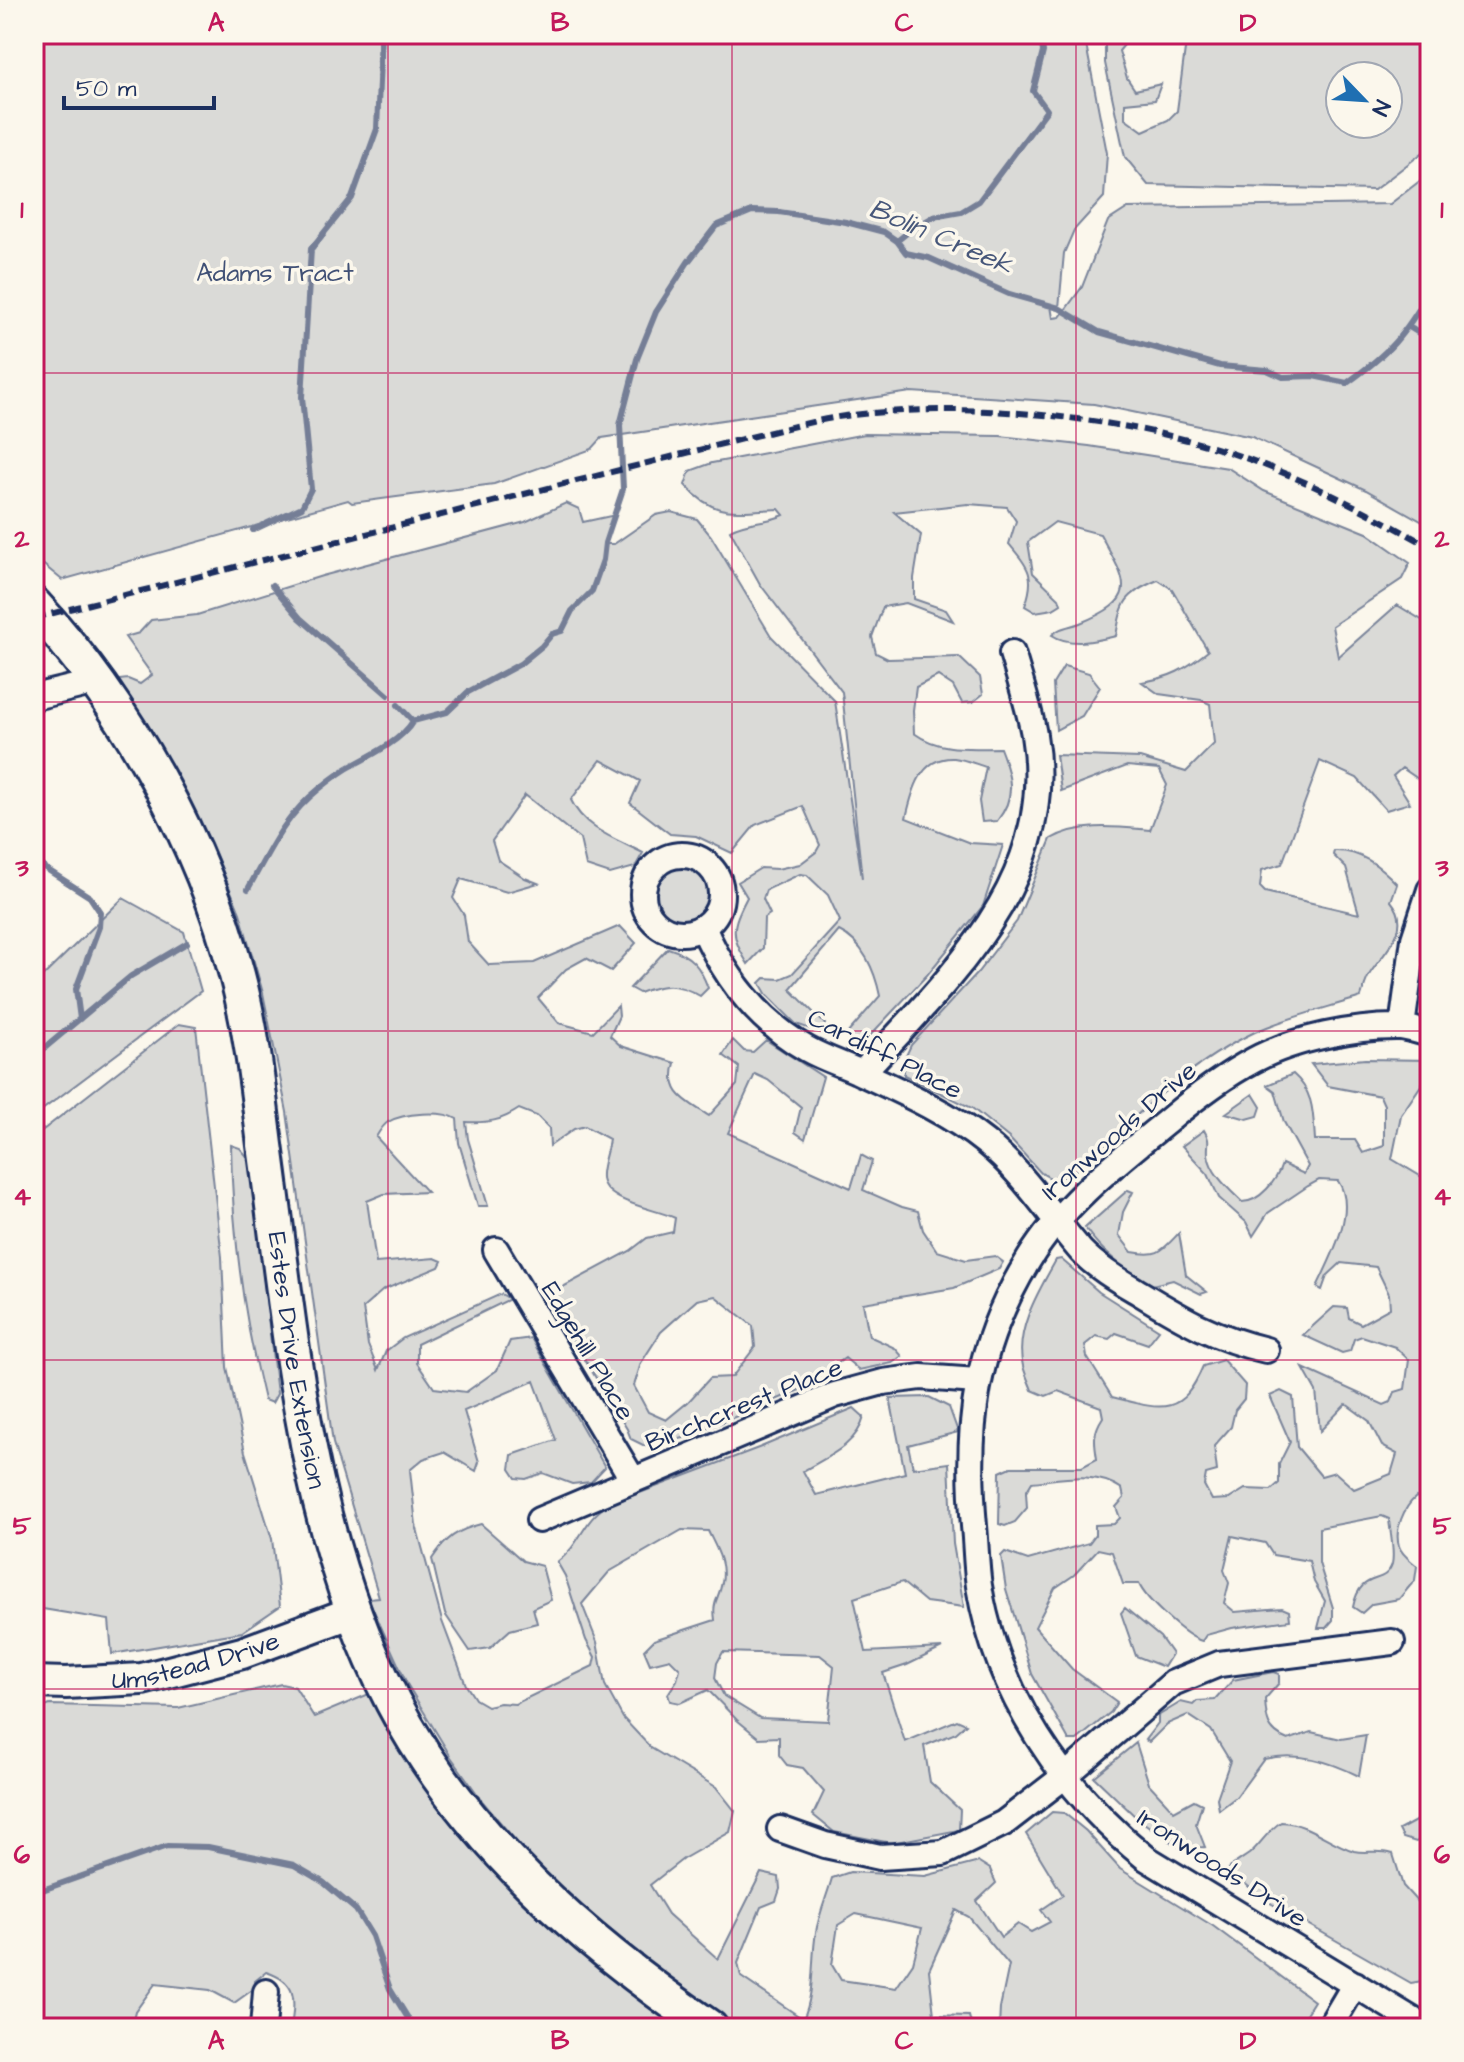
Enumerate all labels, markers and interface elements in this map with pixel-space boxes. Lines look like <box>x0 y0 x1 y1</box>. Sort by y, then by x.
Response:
text: A <box>208 5 225 41</box>
text: B <box>551 5 570 41</box>
text: C <box>895 5 914 41</box>
text: D <box>1240 5 1257 41</box>
scale bar <box>64 60 214 110</box>
north arrow <box>1324 60 1404 140</box>
text: 50 m <box>76 72 137 106</box>
text: N <box>1364 95 1398 121</box>
water label: Bolin Creek <box>863 189 1019 285</box>
text: 1 <box>20 192 24 228</box>
text: 1 <box>1440 192 1444 228</box>
park label: Adams Tract <box>196 255 354 291</box>
text: 2 <box>14 521 30 557</box>
text: 2 <box>1434 521 1450 557</box>
text: 3 <box>14 850 29 886</box>
text: 3 <box>1434 850 1449 886</box>
street label: Cardiff Place <box>802 1000 968 1108</box>
street label: Ironwoods Drive <box>1033 1053 1205 1209</box>
text: 4 <box>13 1179 31 1215</box>
text: 4 <box>1433 1179 1451 1215</box>
street label: Estes Drive Extension <box>258 1230 335 1492</box>
street label: Edgehill Place <box>531 1275 644 1428</box>
street label: Birchcrest Place <box>640 1349 848 1461</box>
text: 5 <box>13 1508 32 1544</box>
text: 5 <box>1433 1508 1452 1544</box>
street label: Umstead Drive <box>111 1623 285 1699</box>
street label: Ironwoods Drive <box>1130 1800 1314 1936</box>
text: 6 <box>14 1837 31 1873</box>
text: 6 <box>1434 1837 1451 1873</box>
text: A <box>208 2023 225 2059</box>
text: B <box>551 2023 570 2059</box>
text: C <box>895 2023 914 2059</box>
text: D <box>1240 2023 1257 2059</box>

